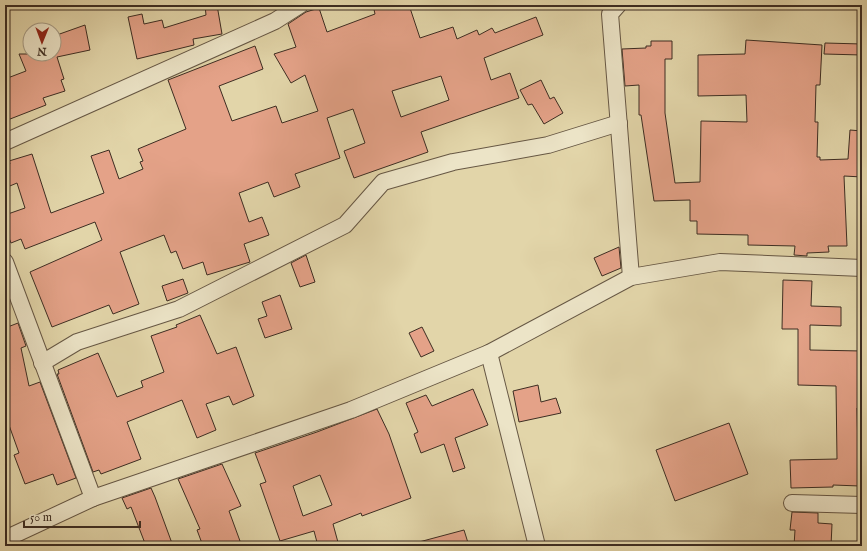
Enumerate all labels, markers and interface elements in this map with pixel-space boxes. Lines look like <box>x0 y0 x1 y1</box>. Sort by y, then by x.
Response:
north arrow <box>22 22 62 62</box>
text: N <box>36 44 48 58</box>
scale bar <box>24 503 140 529</box>
text: 50 m <box>30 510 52 525</box>

